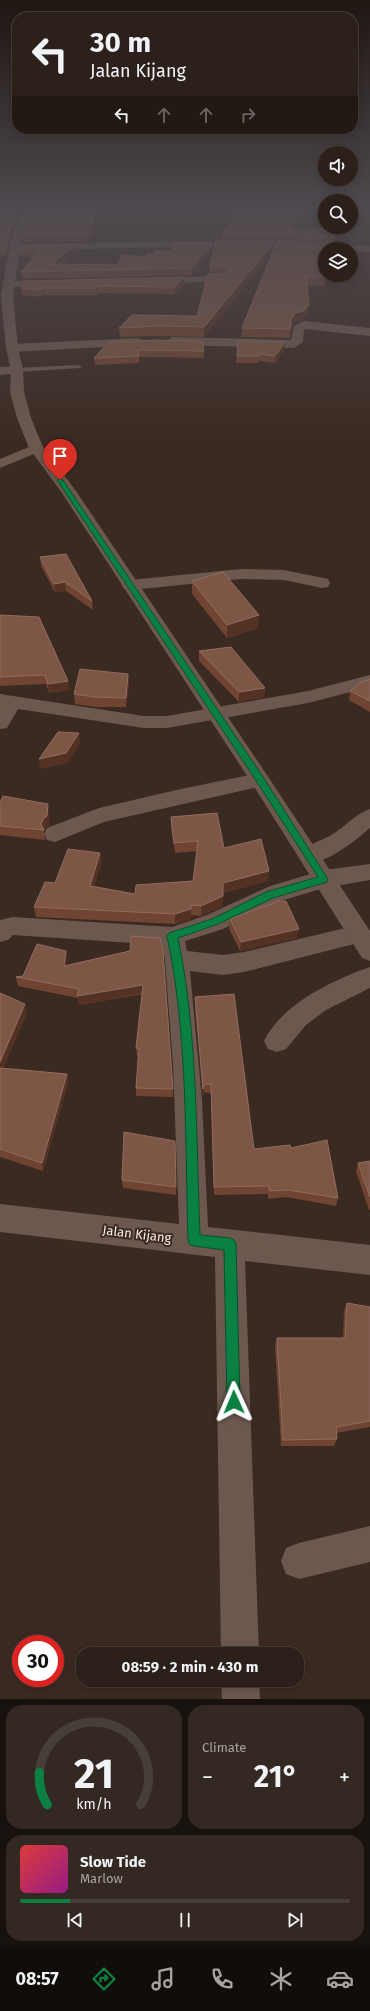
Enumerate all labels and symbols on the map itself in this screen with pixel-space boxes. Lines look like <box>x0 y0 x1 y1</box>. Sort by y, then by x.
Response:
pin <box>43 439 77 480</box>
street label: Jalan Kijang <box>102 1222 172 1246</box>
position arrow <box>213 1381 255 1423</box>
speed limit sign: 30 <box>12 1635 64 1687</box>

